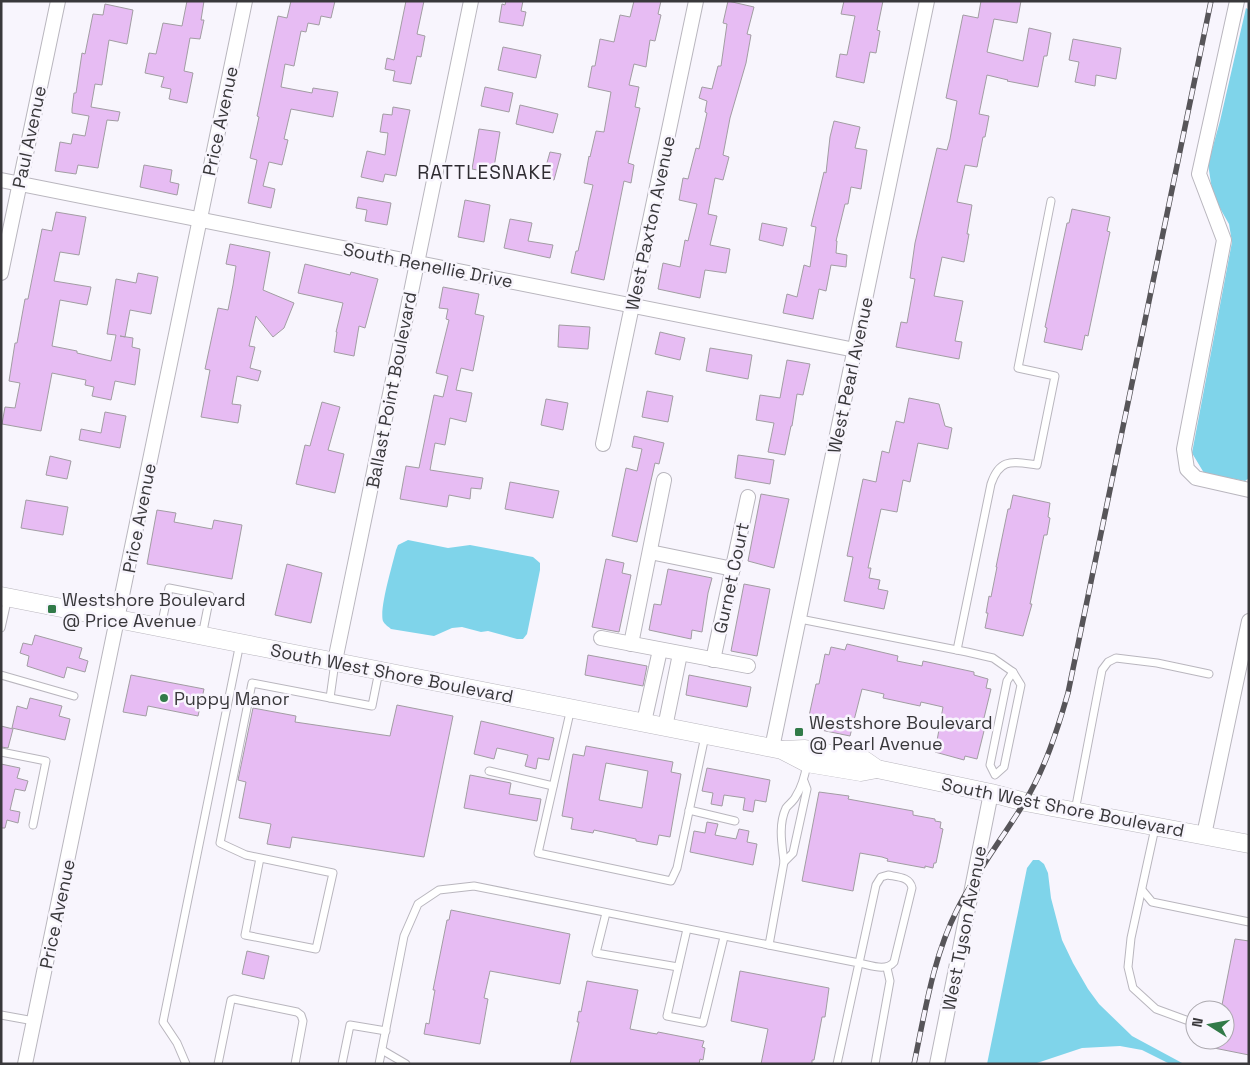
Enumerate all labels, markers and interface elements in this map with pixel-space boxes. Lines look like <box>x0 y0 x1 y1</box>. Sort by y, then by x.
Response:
street label: Price Avenue <box>197 64 243 178</box>
street label: Paul Avenue <box>7 84 51 190</box>
street label: West Paxton Avenue <box>620 134 680 312</box>
district label: RATTLESNAKE <box>417 160 553 185</box>
street label: South Renellie Drive <box>341 237 515 293</box>
street label: Ballast Point Boulevard <box>361 290 421 490</box>
street label: West Pearl Avenue <box>822 295 878 455</box>
street label: Price Avenue <box>117 461 161 575</box>
street label: Gurnet Court <box>708 520 754 636</box>
place label: Westshore Boulevard @ Price Avenue <box>62 588 246 632</box>
marker: Westshore Boulevard @ Price Avenue <box>46 603 58 615</box>
street label: South West Shore Boulevard <box>269 638 515 708</box>
place label: Puppy Manor <box>174 687 290 710</box>
marker: Puppy Manor <box>158 692 170 704</box>
place label: Westshore Boulevard @ Pearl Avenue <box>809 711 993 755</box>
marker: Westshore Boulevard @ Pearl Avenue <box>793 726 805 738</box>
street label: South West Shore Boulevard <box>940 772 1186 842</box>
street label: West Tyson Avenue <box>937 843 991 1013</box>
street label: Price Avenue <box>34 857 80 971</box>
north arrow <box>1185 1000 1235 1050</box>
text: N <box>1188 1016 1207 1029</box>

